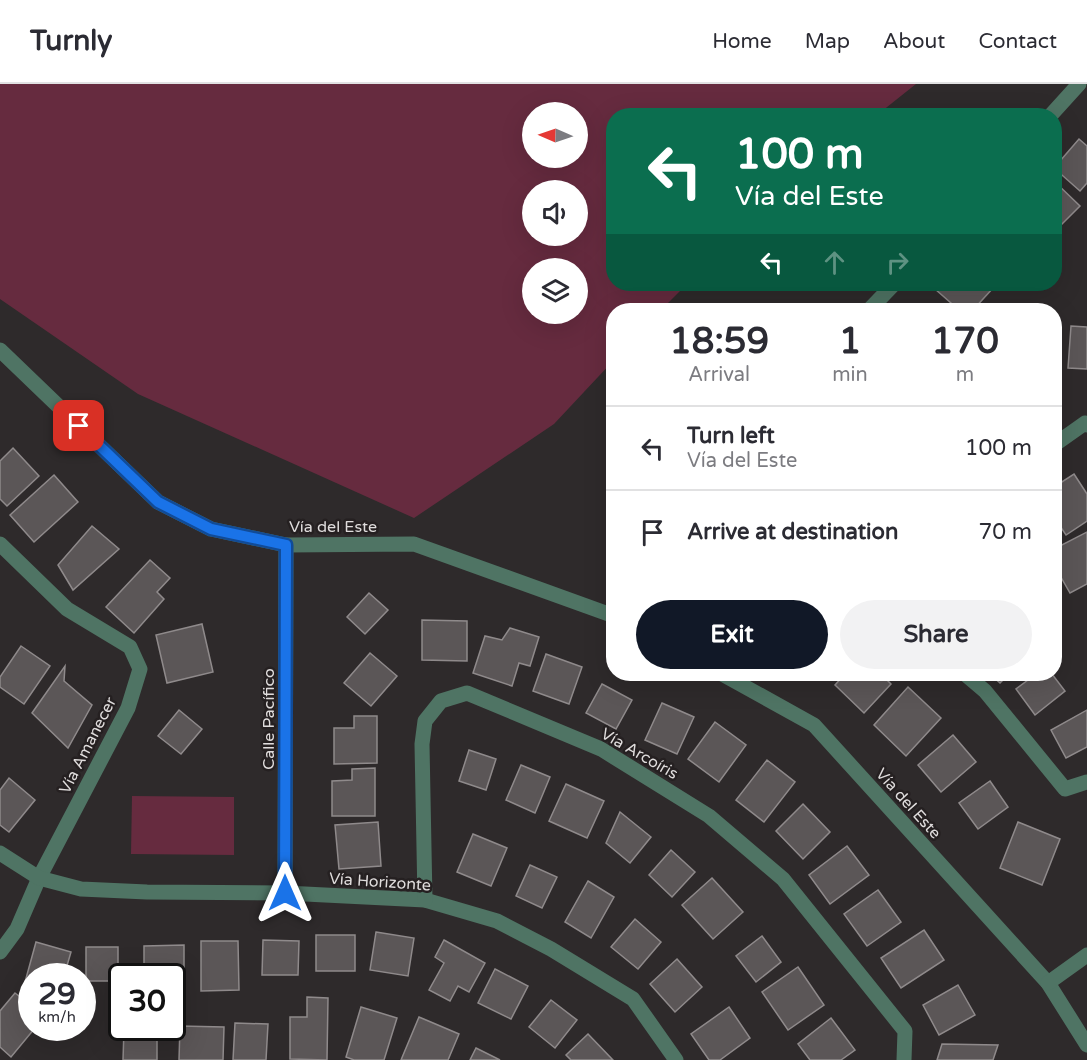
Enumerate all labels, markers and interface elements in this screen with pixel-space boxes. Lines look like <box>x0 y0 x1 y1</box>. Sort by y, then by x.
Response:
text: Turnly <box>30 24 112 58</box>
text: Home <box>712 29 772 54</box>
text: Map <box>805 29 850 54</box>
text: About <box>883 29 945 54</box>
text: Contact <box>978 29 1057 54</box>
north arrow <box>522 102 588 168</box>
map controls <box>522 102 588 324</box>
text: 100 m <box>735 129 864 180</box>
icon: left <box>636 132 714 210</box>
button: sound <box>522 180 588 246</box>
text: Vía del Este <box>735 180 884 213</box>
icon: left <box>755 246 788 279</box>
icon: ahead <box>818 246 851 279</box>
icon: right <box>881 246 914 279</box>
button: layers <box>522 258 588 324</box>
text: 18:59 <box>669 320 769 363</box>
text: 1 <box>839 320 861 363</box>
text: 170 <box>931 320 999 363</box>
text: Arrival <box>688 363 750 387</box>
text: min <box>832 363 868 387</box>
text: m <box>956 363 974 387</box>
pin <box>53 400 104 451</box>
icon: arrive <box>62 409 95 442</box>
text: Turn left <box>687 423 775 449</box>
icon: left <box>636 432 669 465</box>
text: 100 m <box>965 435 1032 461</box>
text: Vía del Este <box>687 449 797 473</box>
icon: arrive <box>636 516 669 549</box>
street label: Vía del Este <box>289 517 377 537</box>
text: Arrive at destination <box>687 519 898 545</box>
text: 70 m <box>978 519 1032 545</box>
button: Exit <box>636 600 828 669</box>
button: Share <box>840 600 1032 669</box>
street label: Calle Pacífico <box>259 668 279 770</box>
street label: Vía Amanecer <box>55 693 121 797</box>
street label: Vía Arcoíris <box>597 724 682 784</box>
street label: Vía del Este <box>871 764 945 843</box>
position arrow <box>253 861 317 925</box>
street label: Vía Horizonte <box>328 868 432 896</box>
speed limit sign: 30 <box>108 963 186 1041</box>
text: 29 <box>38 976 76 1013</box>
text: km/h <box>38 1008 76 1026</box>

